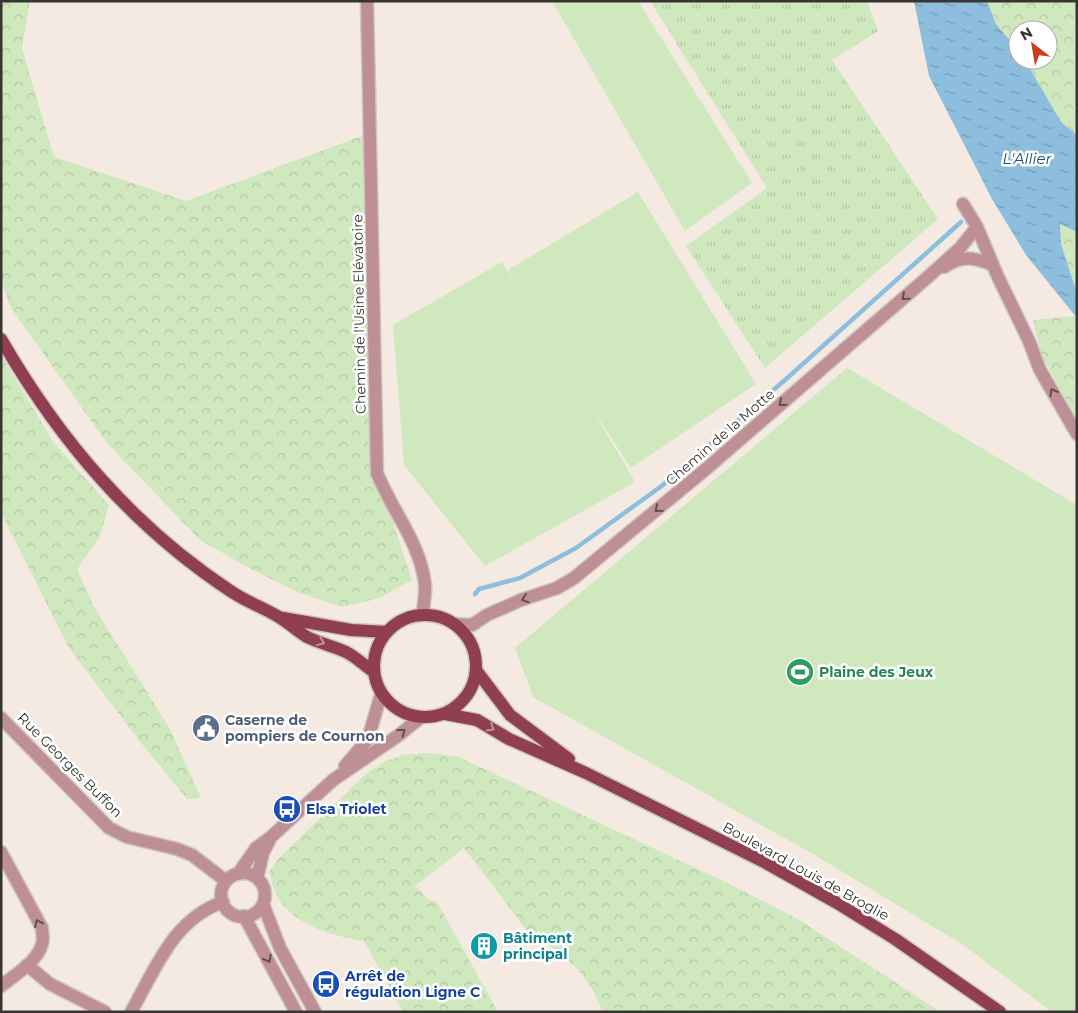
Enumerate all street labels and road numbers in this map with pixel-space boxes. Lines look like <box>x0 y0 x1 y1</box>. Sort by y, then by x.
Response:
street label: Chemin de l'Usine Elévatoire <box>348 214 370 414</box>
street label: Chemin de la Motte <box>662 385 778 489</box>
street label: Rue Georges Buffon <box>14 709 126 821</box>
street label: Boulevard Louis de Broglie <box>720 818 892 924</box>

